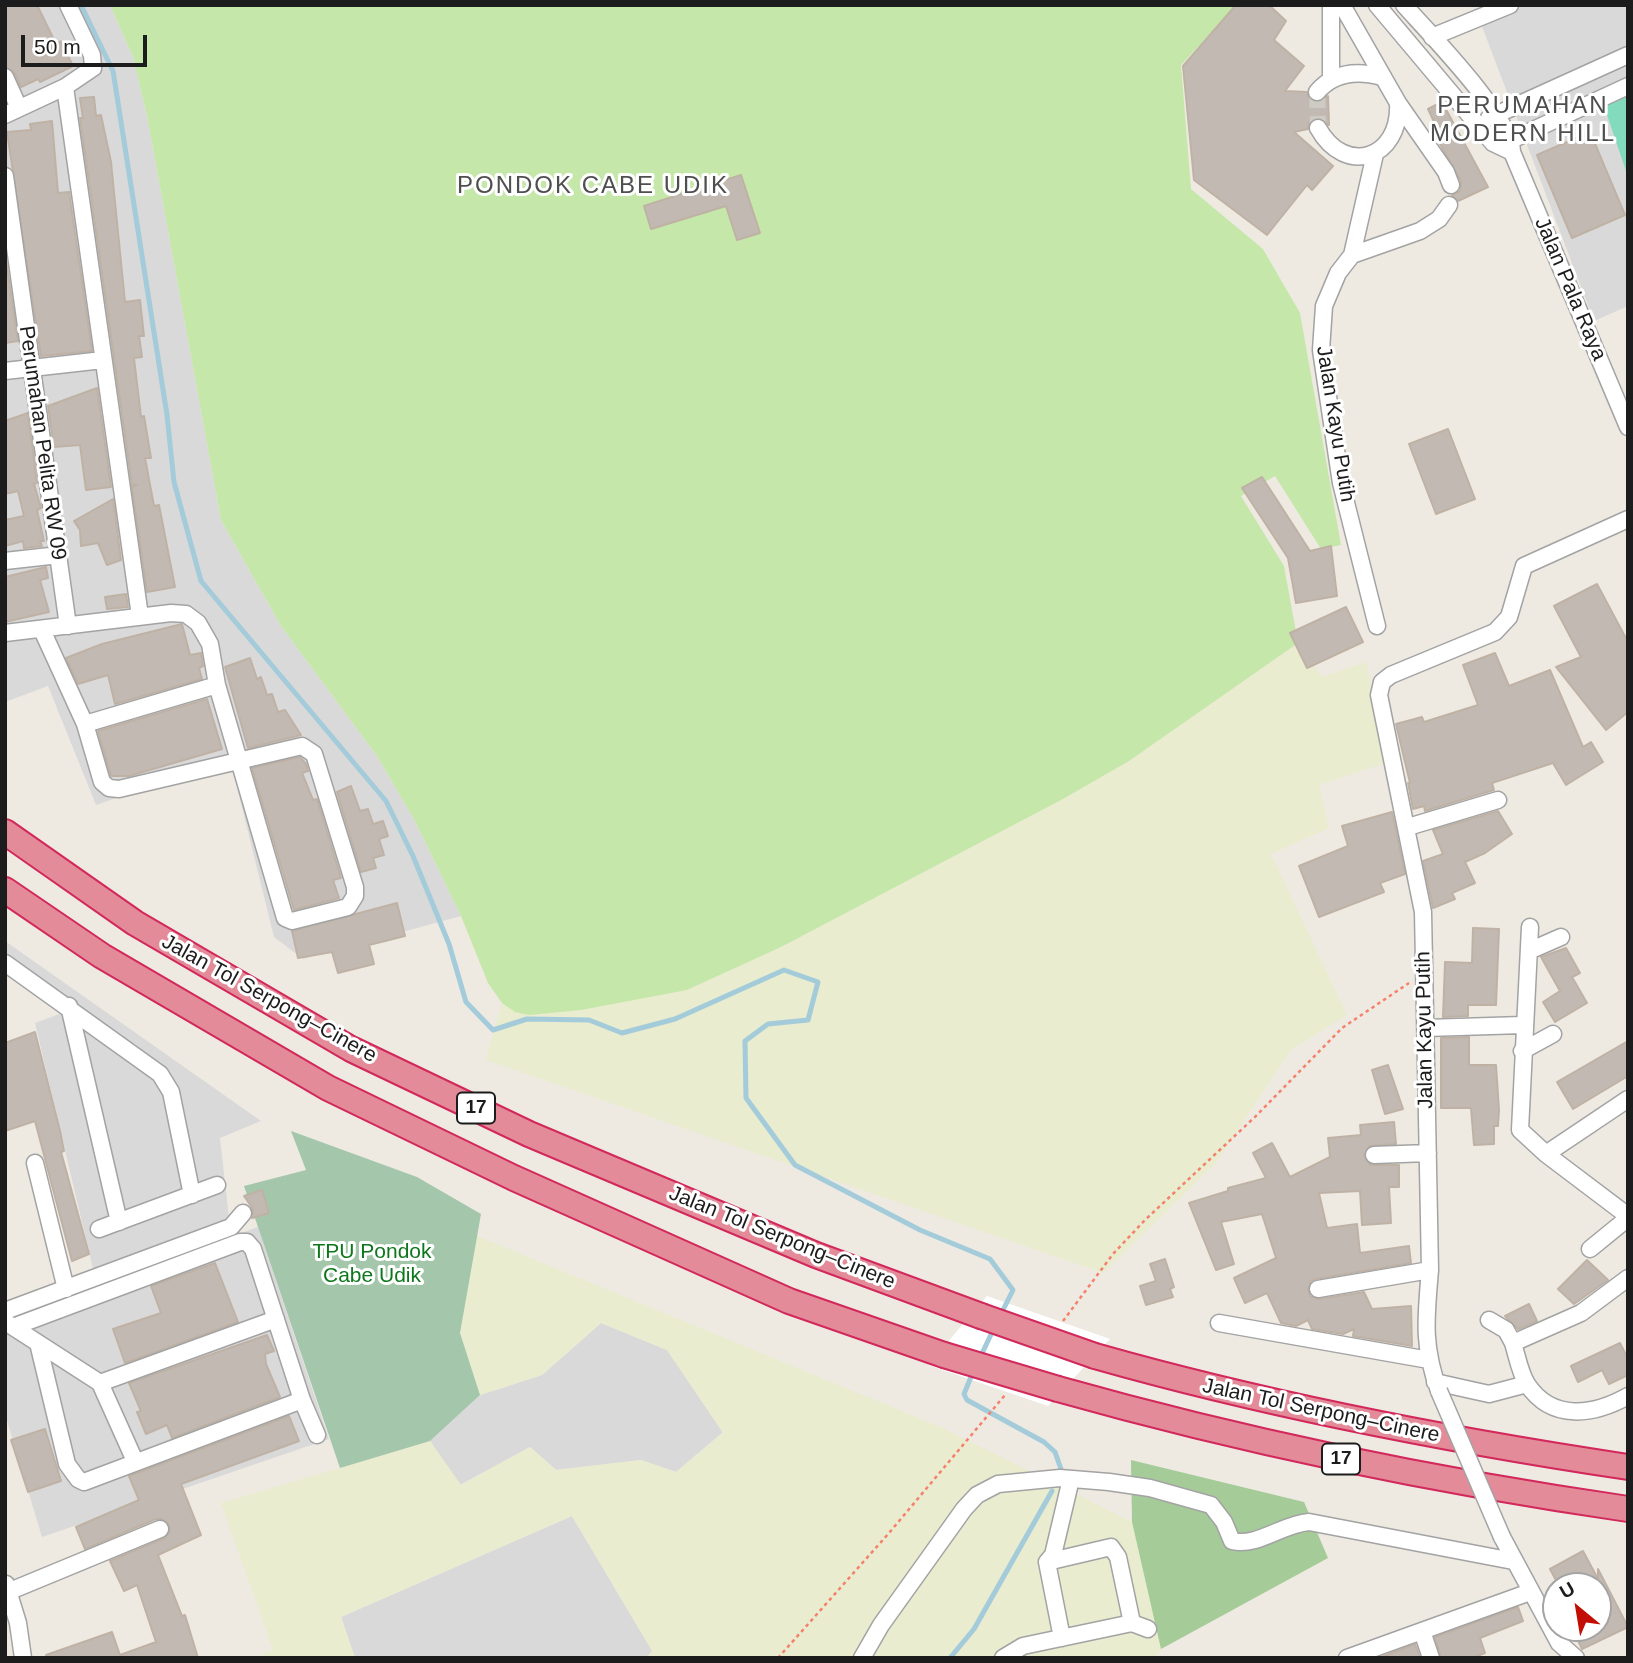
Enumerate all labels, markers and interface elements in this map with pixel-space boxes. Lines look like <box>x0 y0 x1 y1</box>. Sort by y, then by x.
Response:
scale bar <box>24 21 150 65</box>
text: 50 m <box>34 35 81 58</box>
district label: PERUMAHAN MODERN HILL <box>1431 92 1615 148</box>
district label: PONDOK CABE UDIK <box>459 172 727 200</box>
street label: Jalan Pala Raya <box>1529 214 1611 364</box>
street label: Perumahan Pelita RW 09 <box>13 324 71 562</box>
street label: Jalan Kayu Putih <box>1310 344 1360 504</box>
street label: Jalan Tol Serpong–Cinere <box>157 929 381 1069</box>
street label: Jalan Kayu Putih <box>1411 951 1439 1109</box>
road number: 17 <box>457 1092 495 1124</box>
street label: Jalan Tol Serpong–Cinere <box>665 1181 899 1295</box>
park label: TPU Pondok Cabe Udik <box>312 1239 432 1289</box>
street label: Jalan Tol Serpong–Cinere <box>1200 1374 1442 1448</box>
road number: 17 <box>1322 1443 1360 1474</box>
north arrow <box>1542 1572 1612 1642</box>
text: U <box>1556 1578 1578 1603</box>

